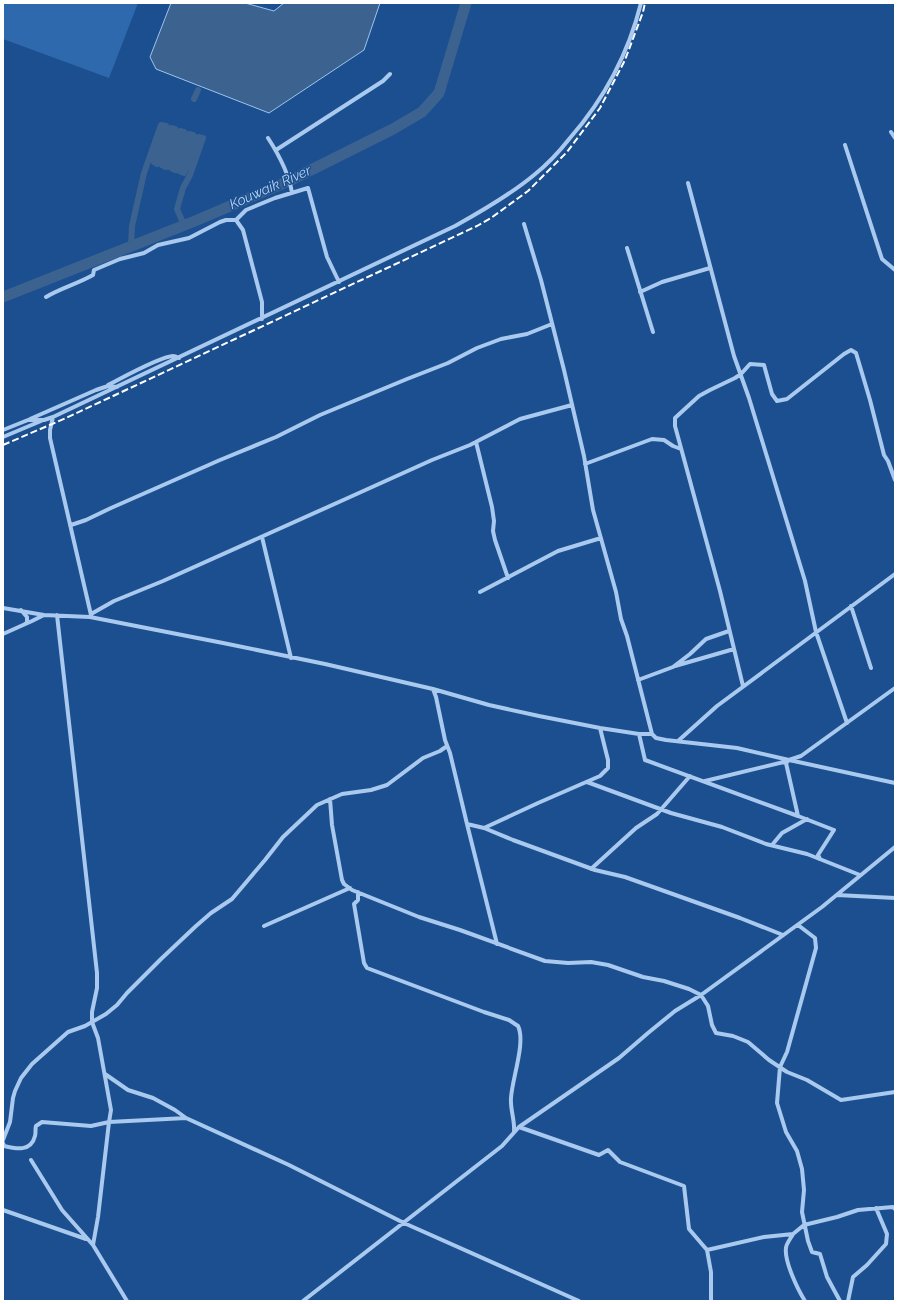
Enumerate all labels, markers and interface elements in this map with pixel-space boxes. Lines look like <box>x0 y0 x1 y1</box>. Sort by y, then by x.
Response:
water label: Kouwaik River <box>227 161 314 212</box>

